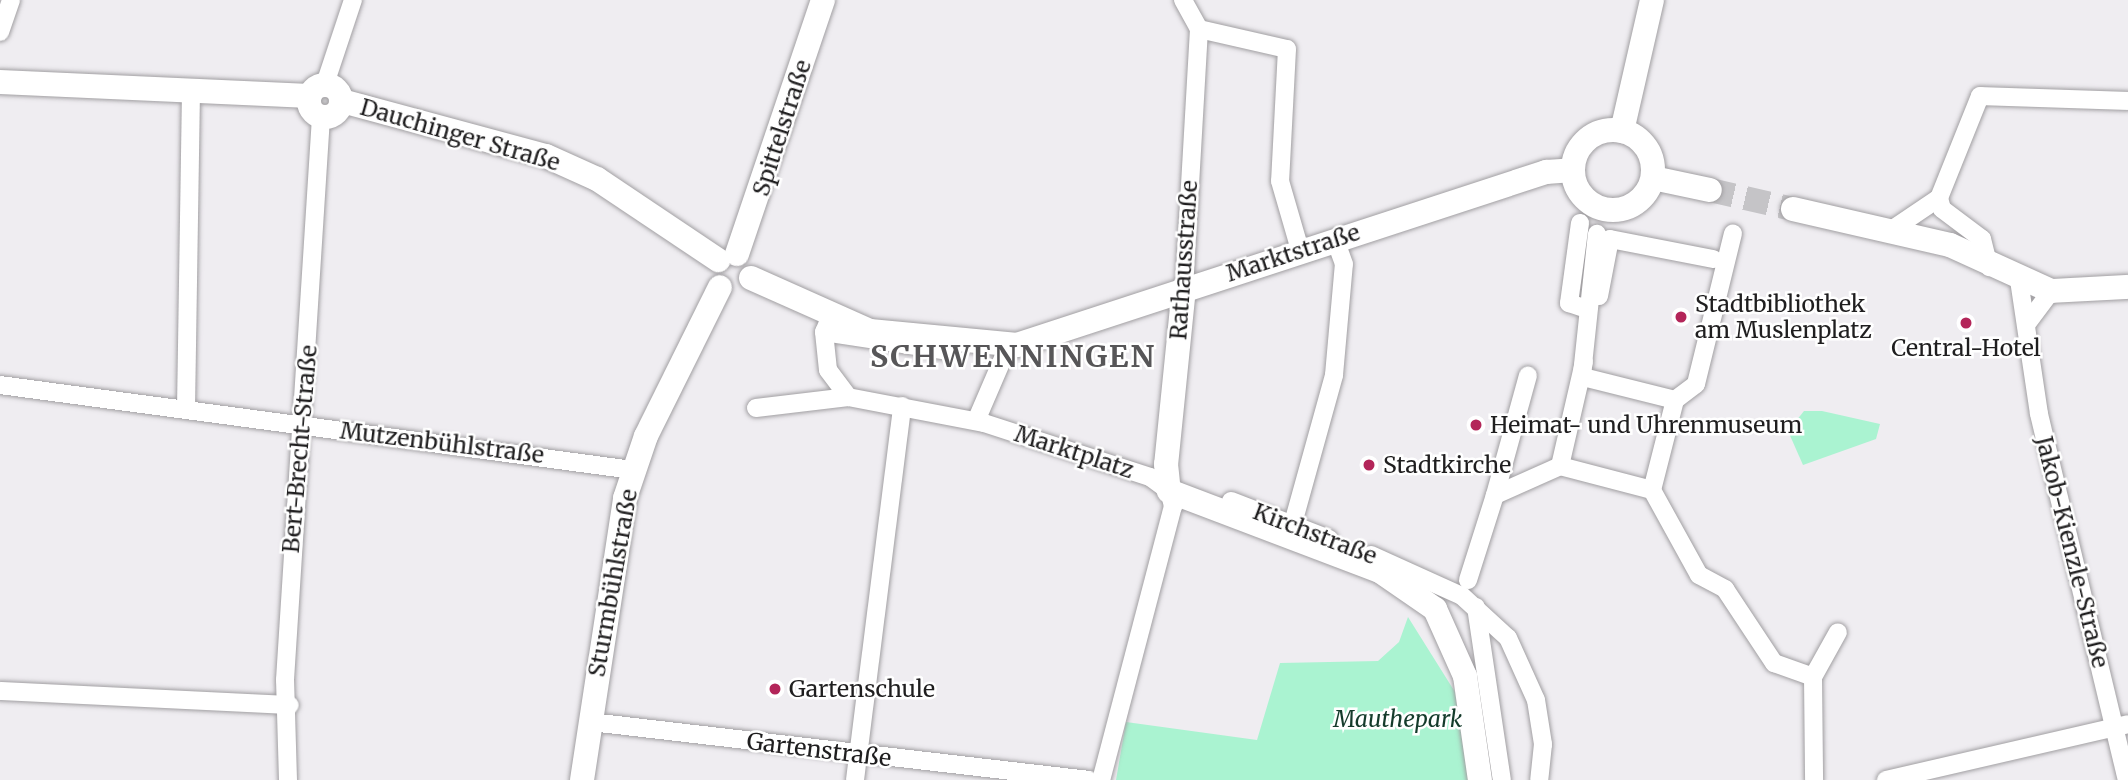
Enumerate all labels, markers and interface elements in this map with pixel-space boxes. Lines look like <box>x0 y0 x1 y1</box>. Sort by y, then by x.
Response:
street label: Spittelstraße <box>747 56 817 200</box>
street label: Dauchinger Straße <box>357 93 563 177</box>
street label: Rathausstraße <box>1165 179 1203 341</box>
street label: Marktstraße <box>1223 218 1363 288</box>
place label: Stadtbibliothek am Muslenplatz <box>1695 290 1872 344</box>
marker: Stadtbibliothek am Muslenplatz <box>1673 309 1689 325</box>
marker: Central-Hotel <box>1958 315 1974 331</box>
place label: Central-Hotel <box>1891 334 2041 362</box>
district label: SCHWENNINGEN <box>871 338 1155 374</box>
street label: Bert-Brecht-Straße <box>277 344 323 554</box>
place label: Heimat- und Uhrenmuseum <box>1490 411 1802 439</box>
street label: Mutzenbühlstraße <box>338 417 546 469</box>
marker: Heimat- und Uhrenmuseum <box>1468 417 1484 433</box>
street label: Marktplatz <box>1011 420 1137 484</box>
street label: Jakob-Kienzle-Straße <box>2030 433 2114 671</box>
place label: Stadtkirche <box>1383 451 1511 479</box>
marker: Stadtkirche <box>1361 457 1377 473</box>
street label: Sturmbühlstraße <box>583 487 643 679</box>
street label: Kirchstraße <box>1249 498 1381 570</box>
place label: Gartenschule <box>789 675 935 703</box>
marker: Gartenschule <box>767 681 783 697</box>
park label: Mauthepark <box>1334 705 1462 733</box>
street label: Gartenstraße <box>745 727 893 773</box>

